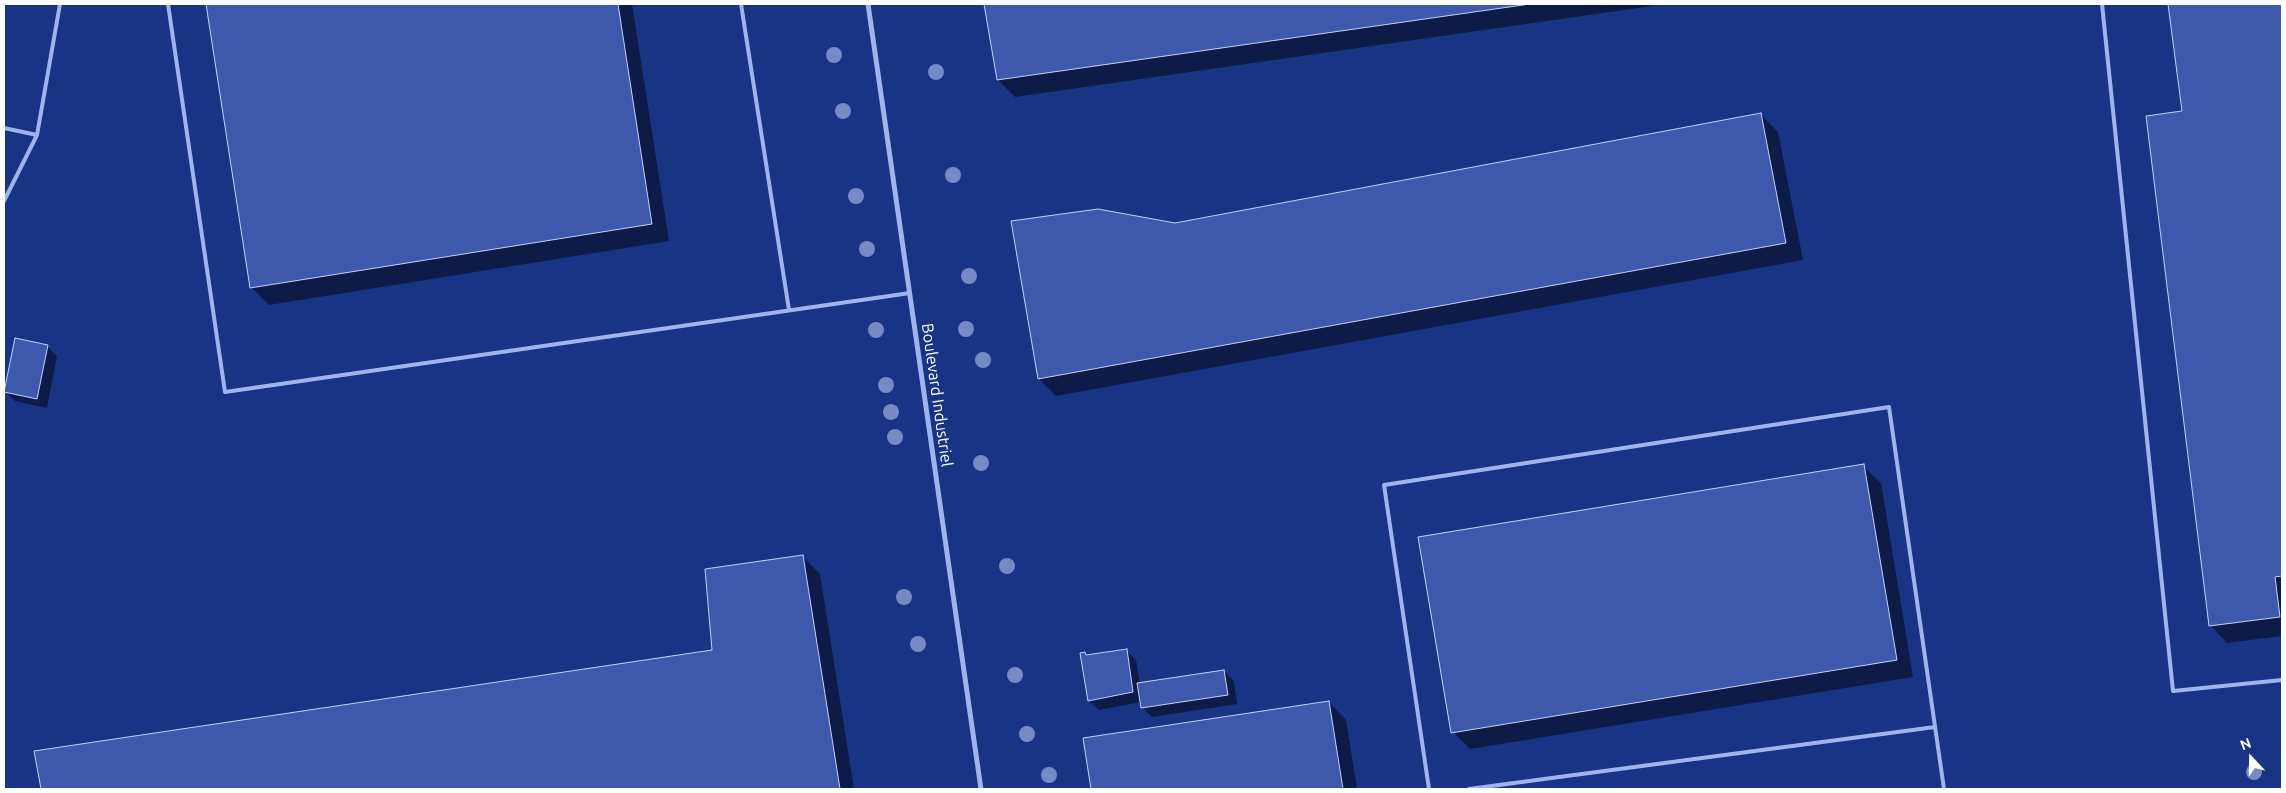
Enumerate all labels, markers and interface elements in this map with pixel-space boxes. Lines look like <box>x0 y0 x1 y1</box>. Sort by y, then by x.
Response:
street label: Boulevard Industriel <box>917 322 957 468</box>
north arrow <box>2226 733 2276 783</box>
text: N <box>2238 735 2253 753</box>

